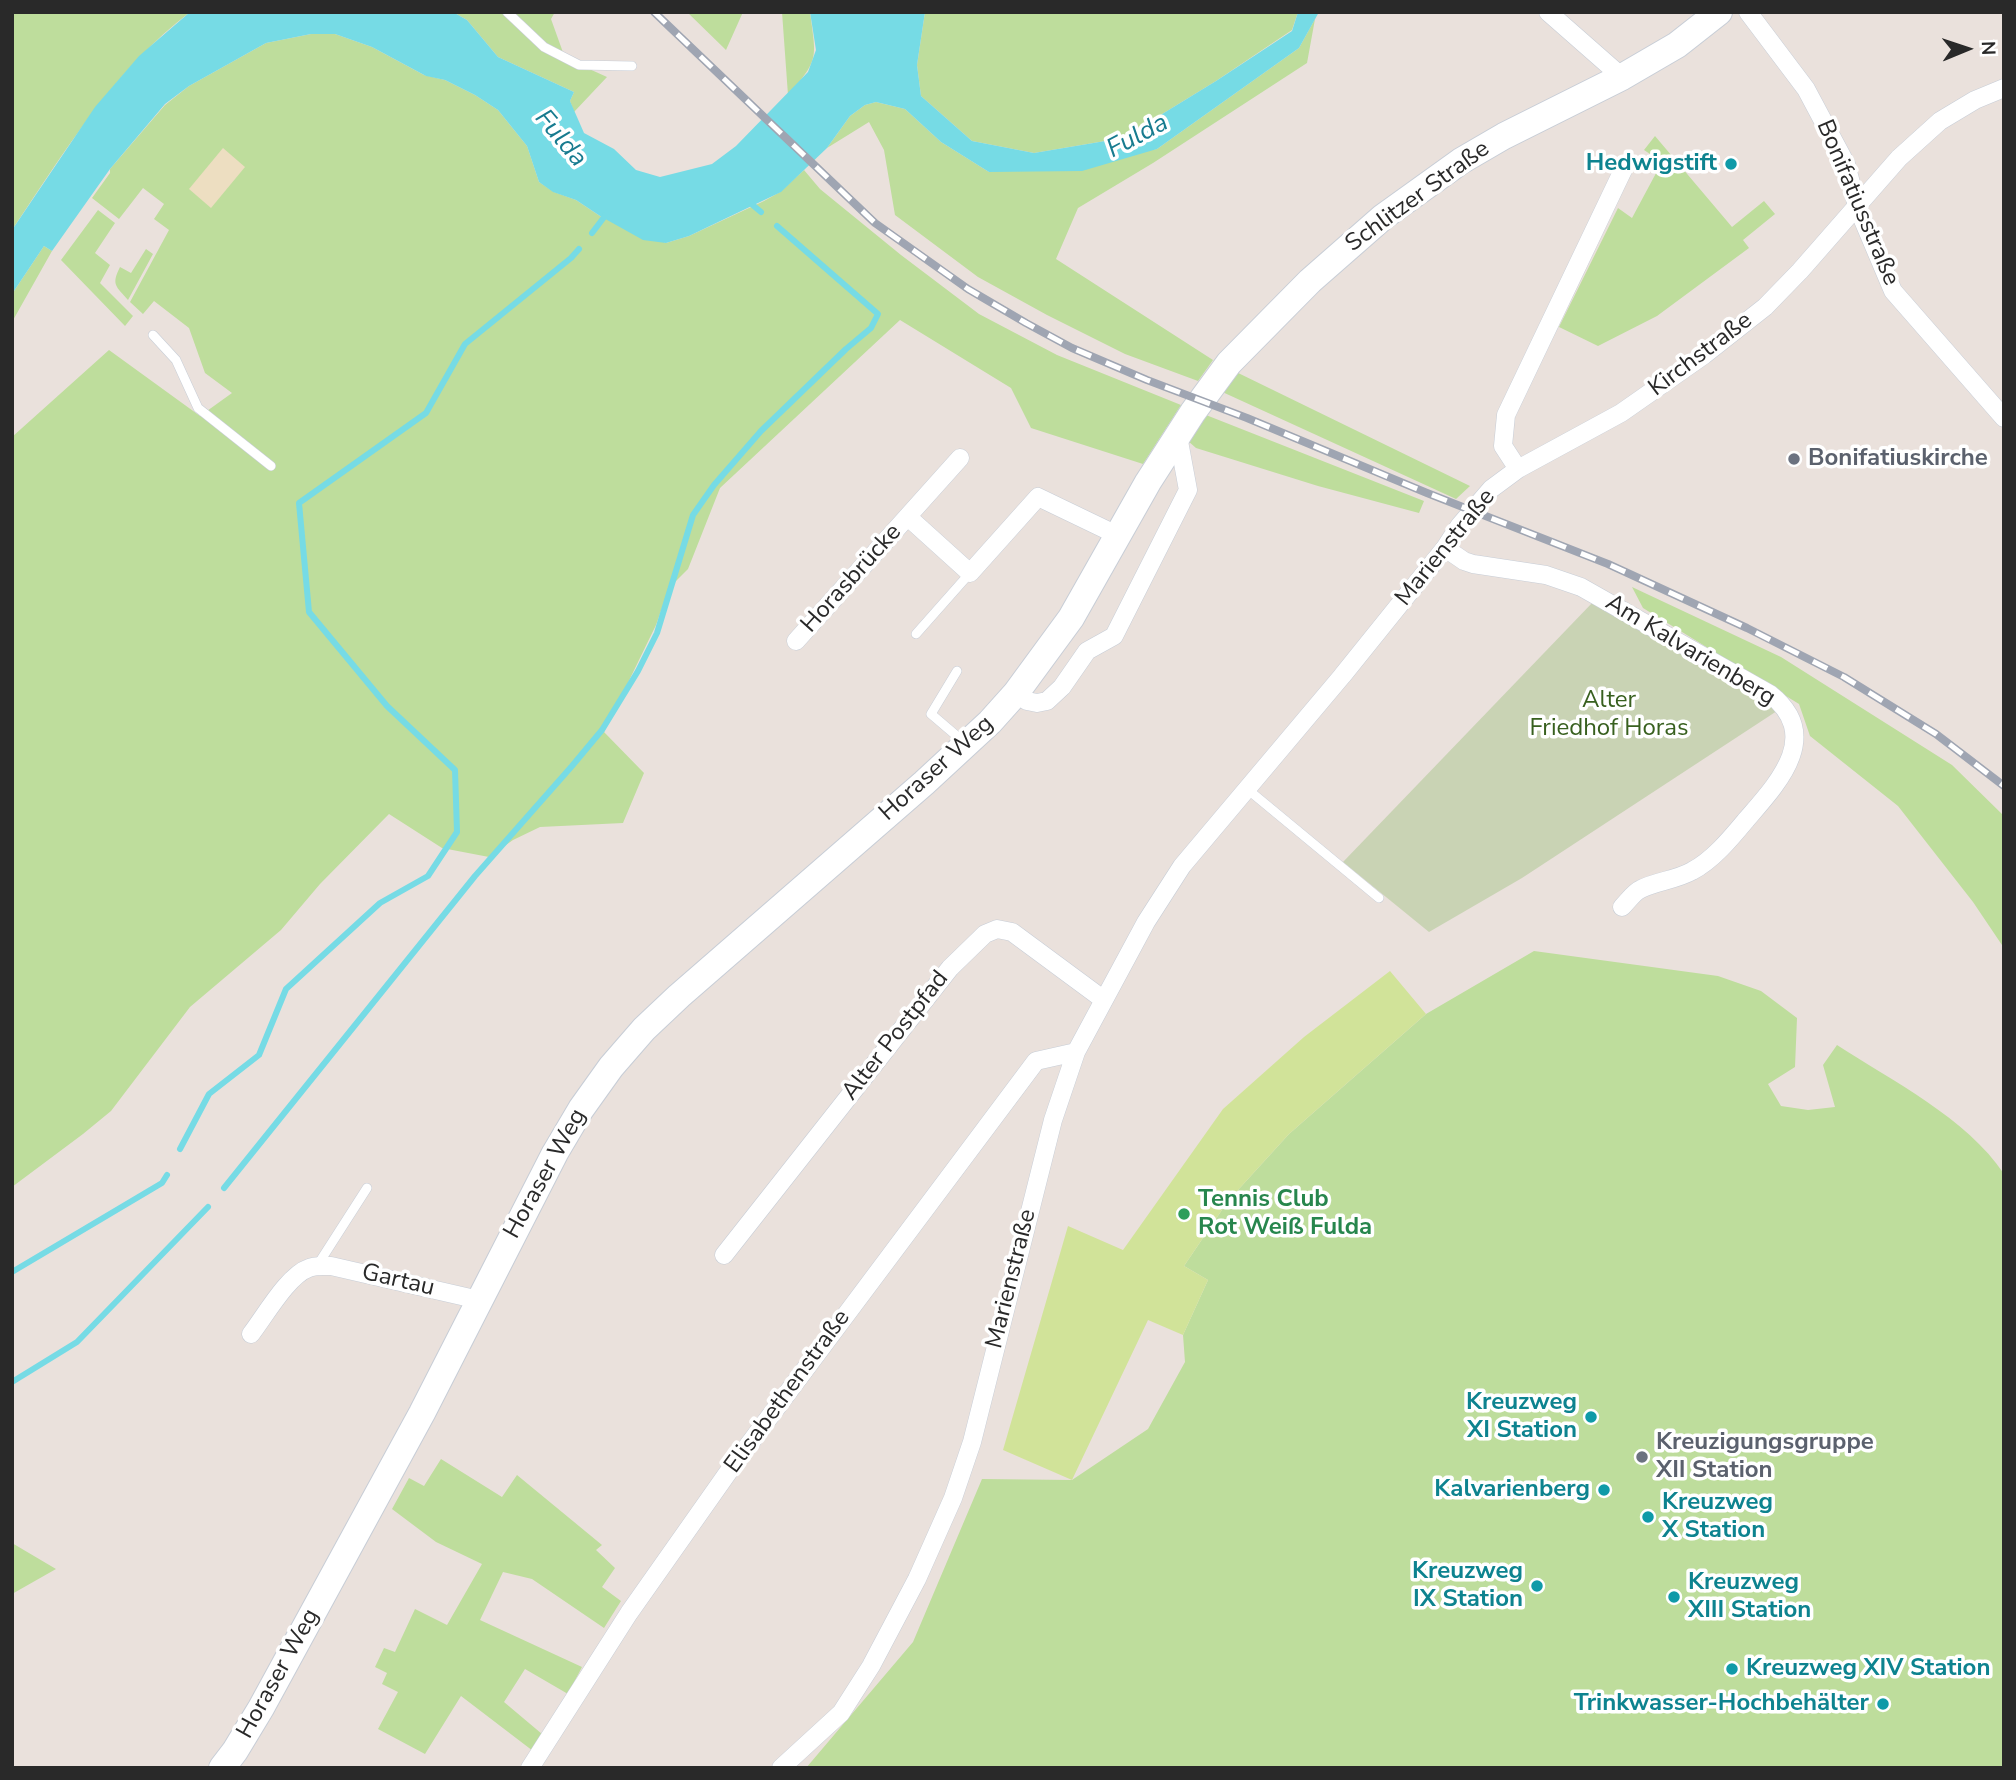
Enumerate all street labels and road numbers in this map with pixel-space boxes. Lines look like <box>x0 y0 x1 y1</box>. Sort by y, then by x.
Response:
street label: Bonifatiusstraße <box>1809 116 1905 290</box>
street label: Schlitzer Straße <box>1340 135 1496 259</box>
street label: Kirchstraße <box>1643 307 1759 403</box>
street label: Marienstraße <box>1390 484 1502 612</box>
street label: Horasbrücke <box>796 519 908 639</box>
street label: Am Kalvarienberg <box>1600 589 1780 713</box>
street label: Horaser Weg <box>874 710 1000 828</box>
street label: Alter Postpfad <box>836 965 956 1107</box>
street label: Horaser Weg <box>499 1104 593 1244</box>
street label: Marienstraße <box>981 1206 1043 1352</box>
street label: Gartau <box>359 1259 437 1303</box>
street label: Elisabethenstraße <box>719 1305 857 1479</box>
street label: Horaser Weg <box>232 1604 326 1744</box>

